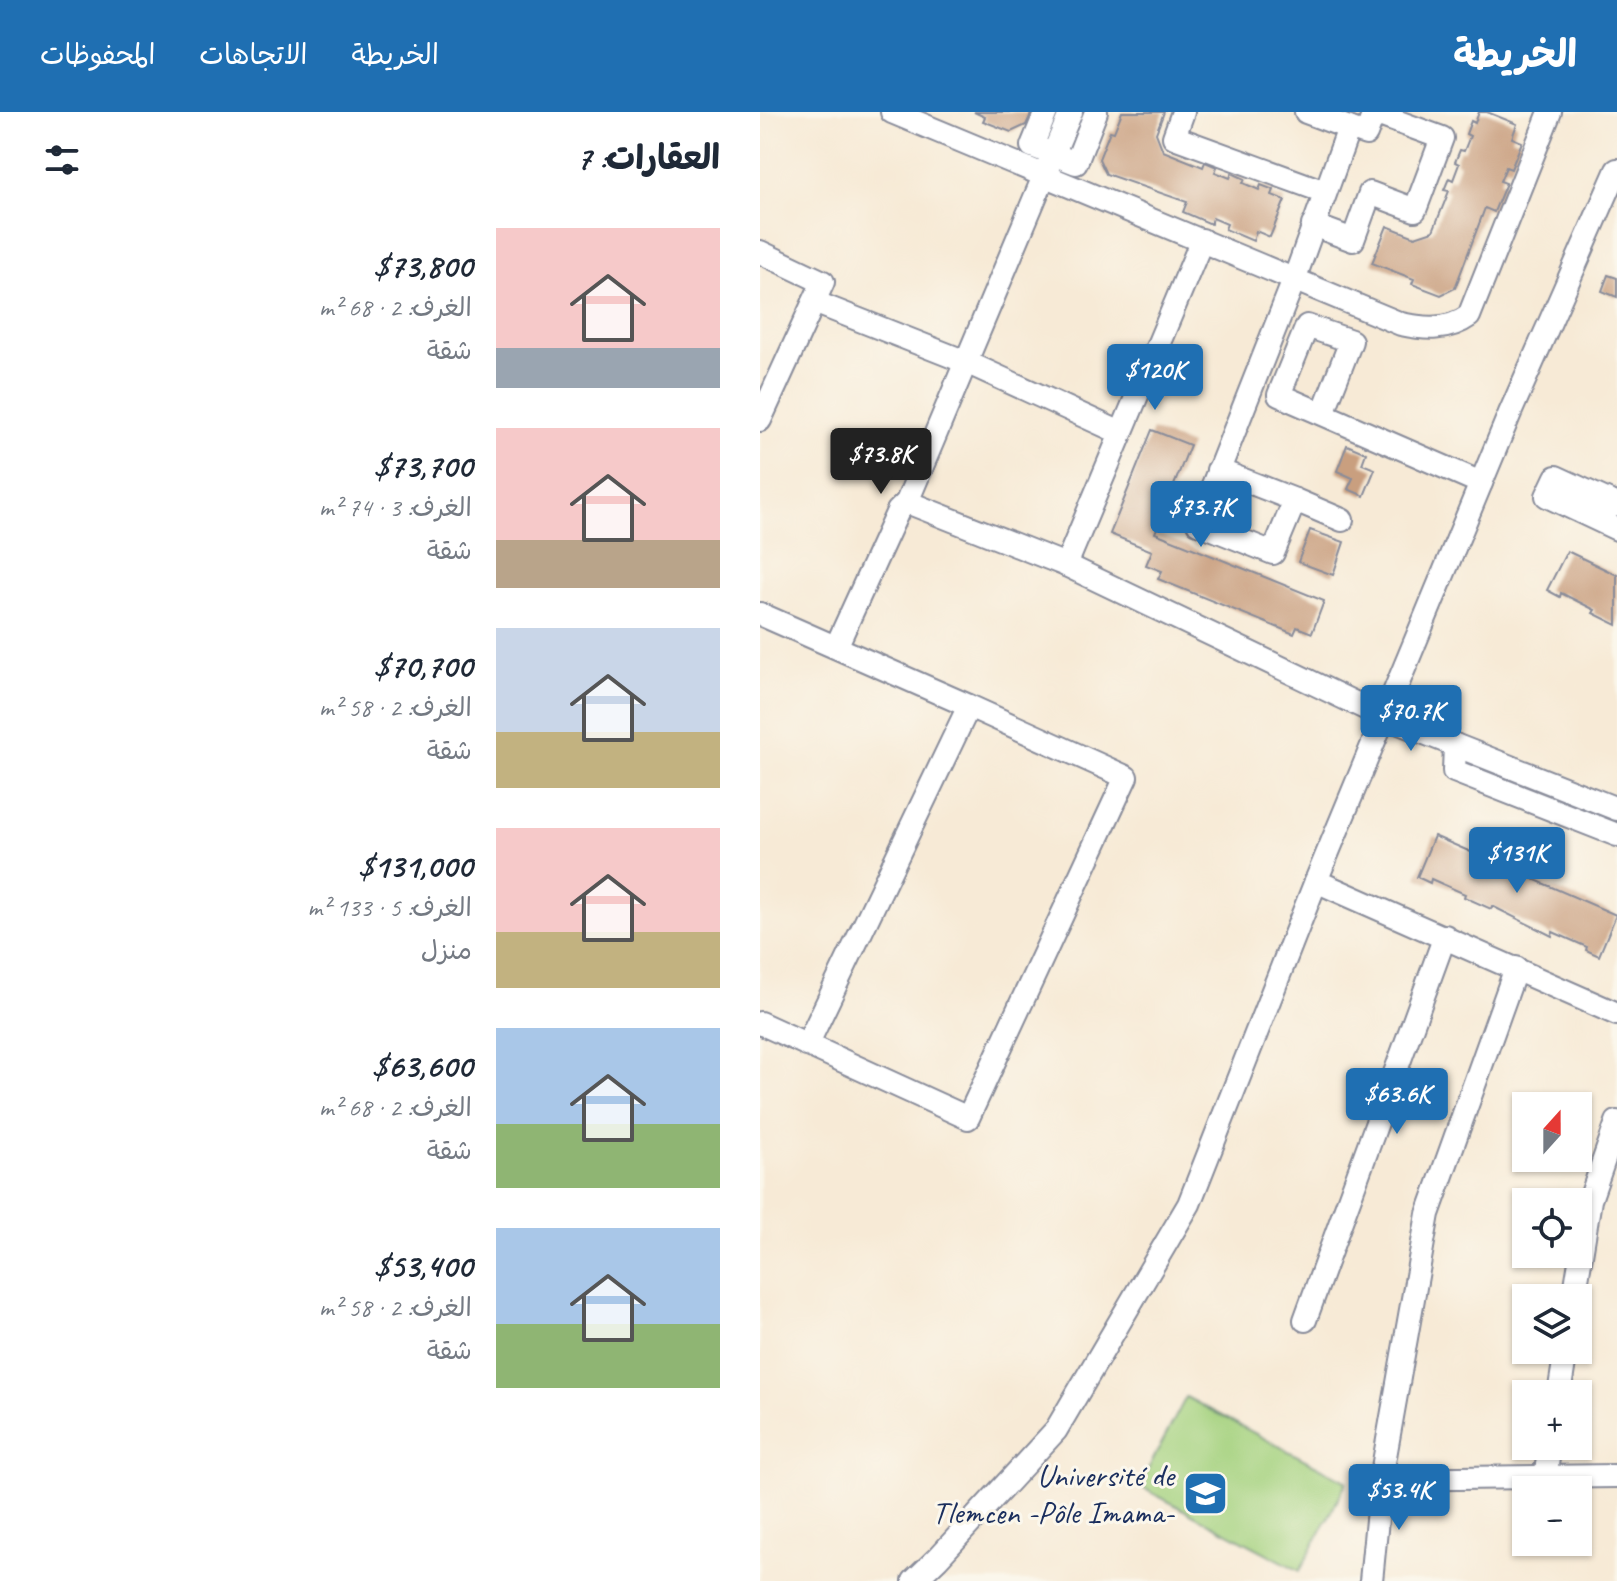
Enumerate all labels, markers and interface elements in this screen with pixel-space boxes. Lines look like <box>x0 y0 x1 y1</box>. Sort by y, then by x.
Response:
text: الخريطة <box>1453 31 1577 78</box>
text: المحفوظات <box>40 37 155 72</box>
text: الاتجاهات <box>199 37 307 72</box>
text: الخريطة <box>351 37 439 72</box>
text: العقارات: 7 <box>576 136 720 179</box>
icon: filters <box>40 138 84 182</box>
text: $73,800 <box>374 244 472 287</box>
icon: home <box>560 260 656 356</box>
text: الغرف: 2 · 68 m² <box>319 291 472 324</box>
text: شقة <box>427 334 472 367</box>
pin: $120K <box>1099 344 1211 412</box>
text: $120K <box>1125 353 1185 386</box>
pin: $73.8K <box>816 428 946 496</box>
text: $73.8K <box>848 437 914 470</box>
text: $73,700 <box>374 444 472 487</box>
icon: home <box>560 460 656 556</box>
pin: $73.7K <box>1136 481 1266 549</box>
text: $73.7K <box>1169 490 1233 523</box>
text: الغرف: 3 · 74 m² <box>319 491 472 524</box>
text: شقة <box>427 534 472 567</box>
text: $70,700 <box>374 644 472 687</box>
icon: home <box>560 660 656 756</box>
pin: $70.7K <box>1346 685 1476 753</box>
text: الغرف: 2 · 58 m² <box>319 691 472 724</box>
text: $70.7K <box>1379 694 1443 727</box>
text: شقة <box>427 734 472 767</box>
pin: $131K <box>1461 827 1573 895</box>
text: $131K <box>1487 836 1547 869</box>
text: $131,000 <box>358 844 472 887</box>
icon: home <box>560 860 656 956</box>
text: الغرف: 5 · 133 m² <box>307 891 472 924</box>
text: منزل <box>421 934 472 967</box>
text: $63,600 <box>372 1044 472 1087</box>
icon: home <box>560 1060 656 1156</box>
pin: $63.6K <box>1332 1068 1462 1136</box>
text: $63.6K <box>1364 1077 1430 1110</box>
text: الغرف: 2 · 68 m² <box>319 1091 472 1124</box>
north arrow <box>1512 1092 1592 1172</box>
map controls <box>1512 1092 1592 1556</box>
text: شقة <box>427 1134 472 1167</box>
button: locate <box>1512 1188 1592 1268</box>
text: $53,400 <box>374 1244 472 1287</box>
icon: home <box>560 1260 656 1356</box>
button: layers <box>1512 1284 1592 1364</box>
text: الغرف: 2 · 58 m² <box>319 1291 472 1324</box>
text: شقة <box>427 1334 472 1367</box>
button: + <box>1512 1380 1592 1460</box>
place label: Université de Tlemcen -Pôle Imama- <box>932 1455 1177 1533</box>
pin: $53.4K <box>1334 1464 1464 1532</box>
school or university icon: Université de Tlemcen -Pôle Imama- <box>1181 1469 1229 1517</box>
text: $53.4K <box>1367 1473 1431 1506</box>
button: − <box>1512 1476 1592 1556</box>

